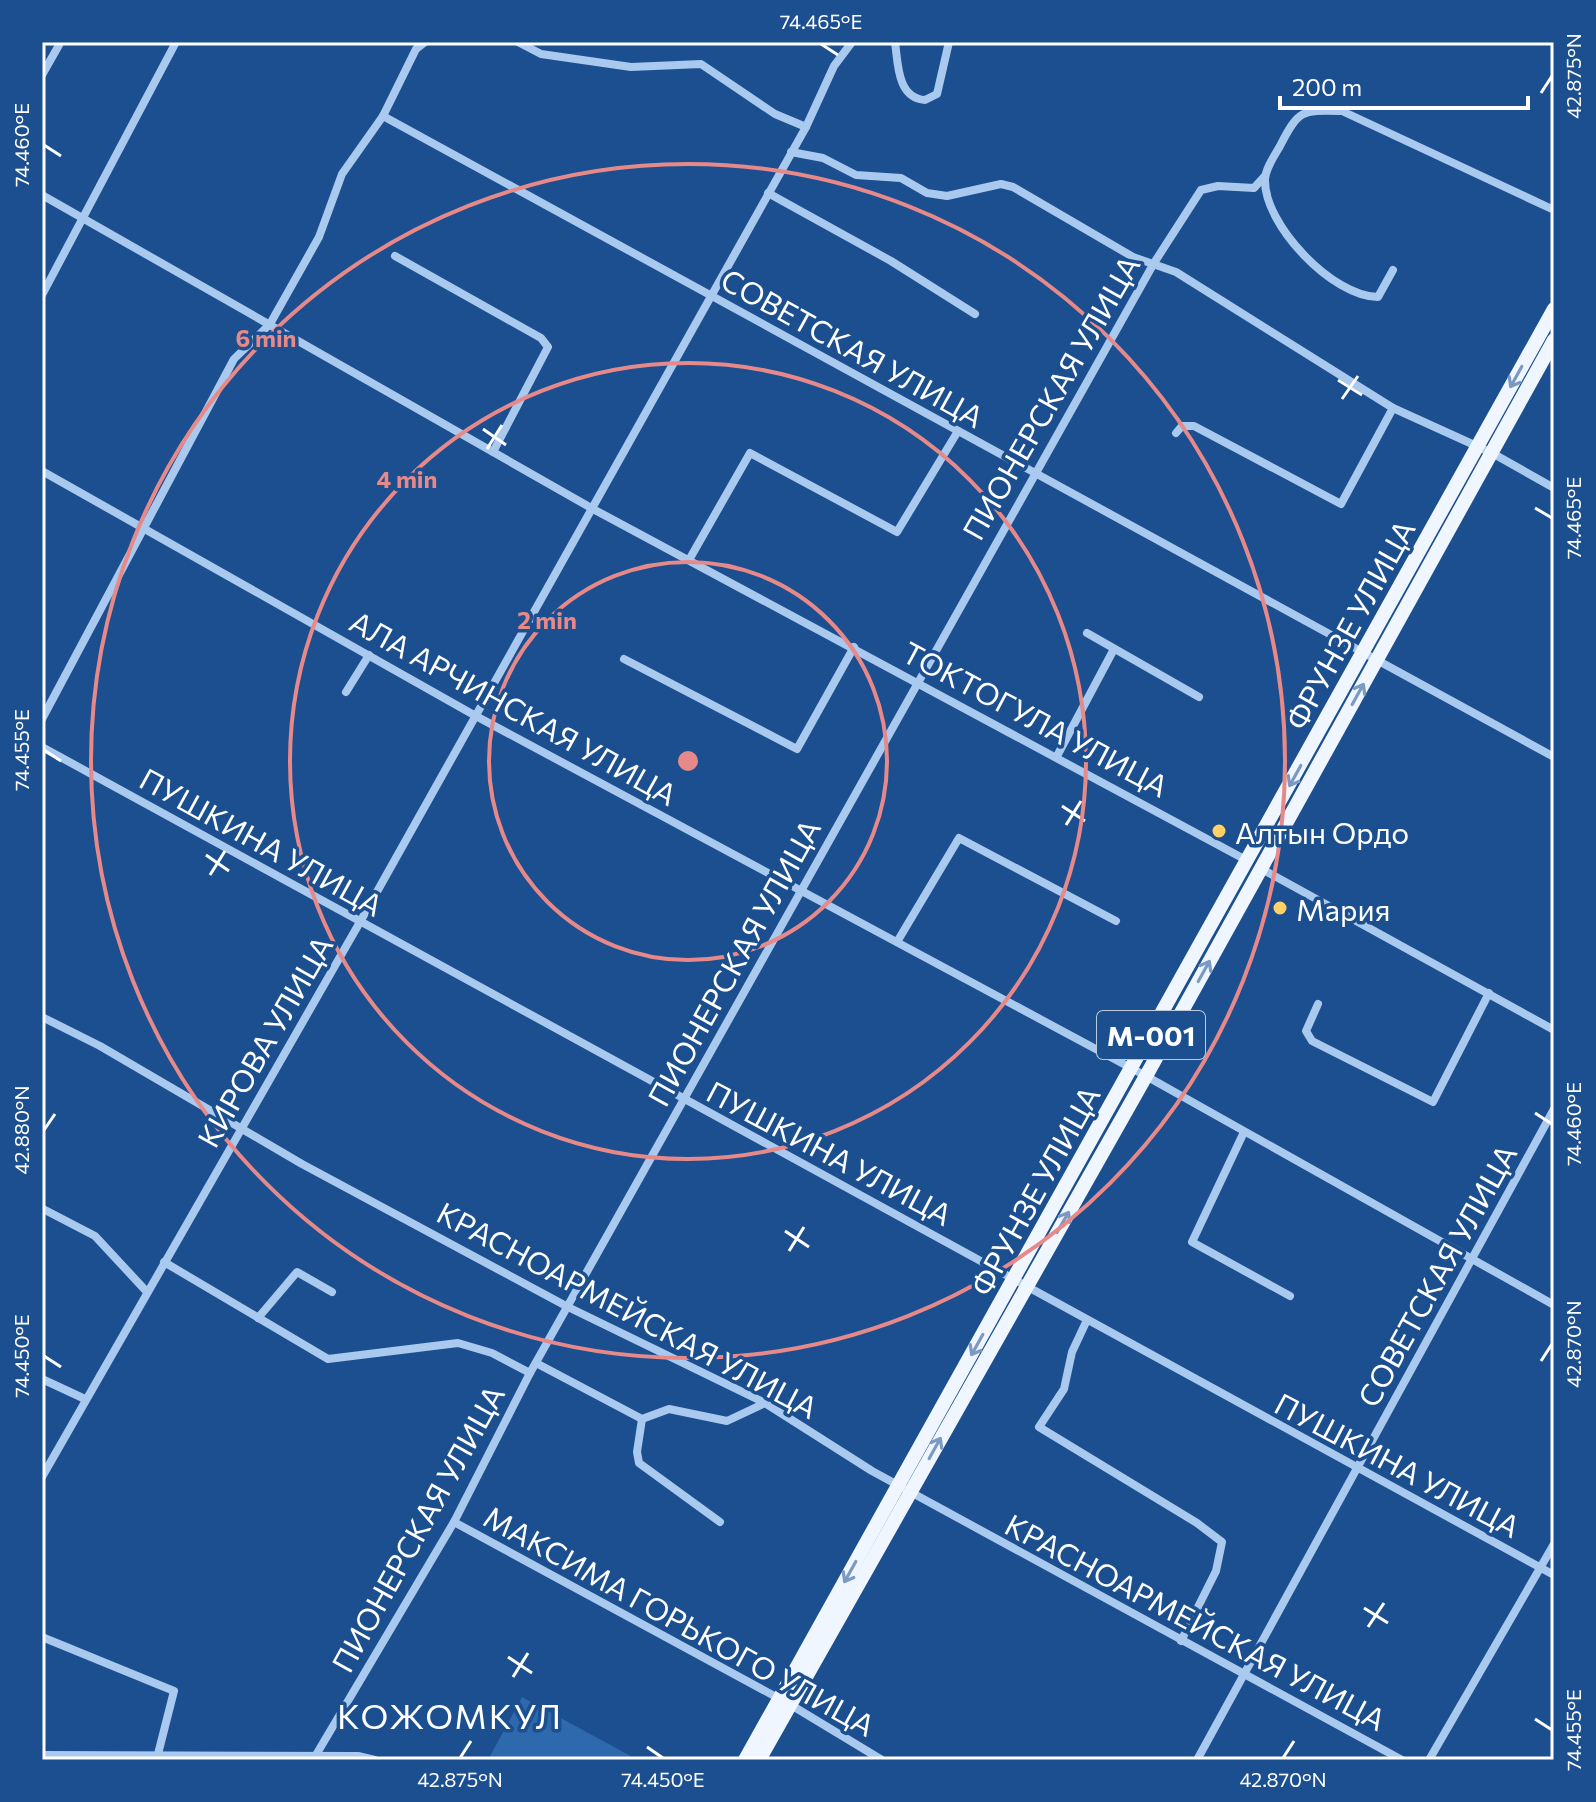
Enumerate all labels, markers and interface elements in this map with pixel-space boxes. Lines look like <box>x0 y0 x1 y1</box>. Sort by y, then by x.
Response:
text: 74.465°E <box>780 9 862 33</box>
text: 42.875°N <box>1561 33 1585 119</box>
scale bar <box>1280 60 1528 110</box>
text: 200 m <box>1292 72 1362 101</box>
text: 74.460°E <box>9 103 33 187</box>
street label: ПИОНЕРСКАЯ УЛИЦА <box>953 248 1147 546</box>
street label: СОВЕТСКАЯ УЛИЦА <box>715 260 991 434</box>
text: 6 min <box>236 323 296 352</box>
one-way arrow <box>1508 365 1524 388</box>
text: 4 min <box>377 464 437 493</box>
text: 74.465°E <box>1561 477 1585 559</box>
street label: ФРУНЗЕ УЛИЦА <box>1276 513 1422 735</box>
street label: АЛА АРЧИНСКАЯ УЛИЦА <box>344 602 684 812</box>
text: 2 min <box>517 605 577 634</box>
street label: ТОКТОГУЛА УЛИЦА <box>897 632 1175 804</box>
one-way arrow <box>1350 683 1366 707</box>
text: 74.455°E <box>9 709 33 791</box>
centre of rings <box>674 747 702 775</box>
street label: ПУШКИНА УЛИЦА <box>134 759 390 923</box>
one-way arrow <box>1286 763 1302 787</box>
street label: ПИОНЕРСКАЯ УЛИЦА <box>639 812 827 1112</box>
place label: Алтын Ордо <box>1235 813 1409 850</box>
marker: Алтын Ордо <box>1210 822 1228 840</box>
place label: Мария <box>1296 890 1391 927</box>
marker: Мария <box>1271 899 1289 917</box>
street label: КИРОВА УЛИЦА <box>188 929 340 1153</box>
one-way arrow <box>1197 959 1212 983</box>
road number: M-001 <box>1097 1011 1205 1059</box>
street label: ПУШКИНА УЛИЦА <box>701 1072 959 1232</box>
street label: ФРУНЗЕ УЛИЦА <box>961 1079 1107 1301</box>
text: 74.460°E <box>1561 1082 1585 1166</box>
text: 42.880°N <box>9 1086 33 1174</box>
street label: СОВЕТСКАЯ УЛИЦА <box>1349 1137 1523 1413</box>
street label: КРАСНОАРМЕЙСКАЯ УЛИЦА <box>431 1193 825 1425</box>
one-way arrow <box>1055 1211 1071 1234</box>
text: 42.870°N <box>1561 1300 1585 1388</box>
text: 74.450°E <box>9 1314 33 1398</box>
one-way arrow <box>969 1333 985 1356</box>
street label: ПИОНЕРСКАЯ УЛИЦА <box>323 1378 511 1678</box>
street label: ПУШКИНА УЛИЦА <box>1269 1384 1527 1544</box>
one-way arrow <box>928 1437 944 1461</box>
street label: МАКСИМА ГОРЬКОГО УЛИЦА <box>478 1497 882 1743</box>
street label: КРАСНОАРМЕЙСКАЯ УЛИЦА <box>999 1505 1393 1737</box>
one-way arrow <box>842 1560 858 1583</box>
text: 74.455°E <box>1561 1689 1585 1771</box>
district label: КОЖОМКУЛ <box>337 1694 563 1736</box>
text: 42.875°N <box>417 1767 503 1791</box>
text: 74.450°E <box>621 1767 705 1791</box>
text: 42.870°N <box>1239 1767 1327 1791</box>

